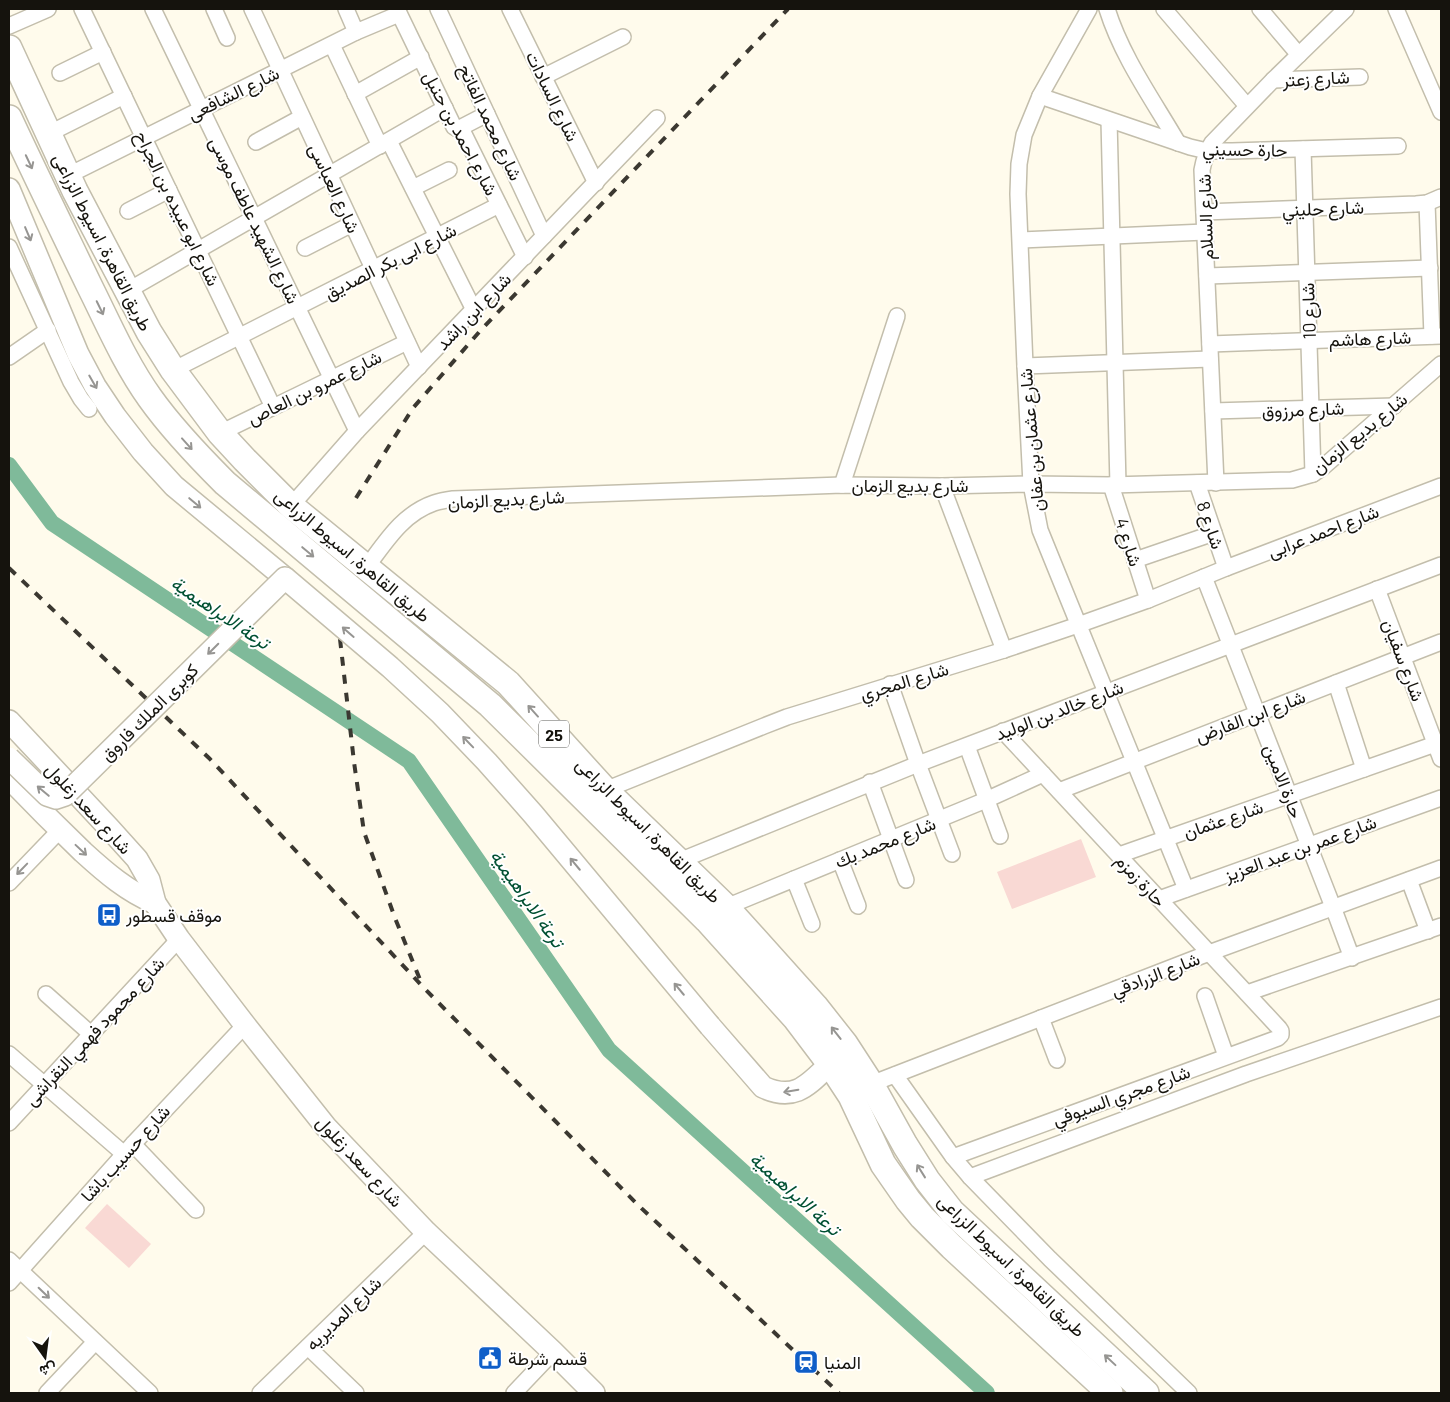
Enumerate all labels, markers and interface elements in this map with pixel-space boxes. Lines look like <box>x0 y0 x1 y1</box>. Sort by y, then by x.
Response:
street label: شارع السادات <box>520 47 584 146</box>
street label: شارع محمد الفاتح <box>453 60 528 185</box>
street label: شارع الشافعى <box>184 61 283 126</box>
street label: شارع زعتر <box>1281 65 1350 93</box>
street label: شارع احمد بن حنبل <box>417 67 503 200</box>
street label: شارع ابو عبيده بن الجراح <box>129 127 225 290</box>
street label: شارع الشهيد عاطف موسى <box>203 133 305 308</box>
street label: حارة حسيني <box>1202 137 1288 166</box>
street label: شارع العباسى <box>303 140 365 237</box>
street label: طريق القاهرة, اسيوط الزراعى <box>48 149 157 335</box>
one-way arrow <box>25 154 35 169</box>
street label: شارع السلام <box>1193 174 1219 260</box>
street label: شارع حليني <box>1282 196 1364 225</box>
street label: شارع ابى بكر الصديق <box>320 218 461 306</box>
one-way arrow <box>23 226 33 241</box>
street label: شارع ابن راشد <box>431 268 517 356</box>
street label: شارع 10 <box>1296 282 1322 340</box>
one-way arrow <box>96 300 106 315</box>
street label: شارع هاشم <box>1328 326 1412 352</box>
street label: شارع عمرو بن العاص <box>243 345 386 431</box>
street label: شارع عثمان بن عفان <box>1014 367 1050 512</box>
one-way arrow <box>89 374 99 389</box>
street label: شارع بديع الزمان <box>1307 388 1413 480</box>
street label: شارع مرزوق <box>1261 397 1345 423</box>
one-way arrow <box>182 438 193 451</box>
street label: شارع بديع الزمان <box>851 474 969 498</box>
street label: طريق القاهرة, اسيوط الزراعى <box>270 483 435 627</box>
street label: شارع بديع الزمان <box>447 485 565 515</box>
one-way arrow <box>188 498 201 509</box>
street label: شارع 8 <box>1191 498 1229 552</box>
street label: شارع احمد عرابى <box>1264 500 1382 564</box>
street label: شارع 4 <box>1109 515 1147 570</box>
one-way arrow <box>302 547 315 558</box>
water label: ترعة الابراهيمية <box>167 571 277 655</box>
street label: شارع سفيان <box>1376 616 1430 705</box>
one-way arrow <box>342 626 355 637</box>
one-way arrow <box>207 643 220 655</box>
street label: شارع المجري <box>857 657 952 710</box>
street label: كوبرى الملك فاروق <box>96 659 203 766</box>
street label: شارع خالد بن الوليد <box>992 675 1127 746</box>
street label: شارع ابن الفارض <box>1192 685 1309 749</box>
one-way arrow <box>528 705 540 718</box>
road number: 25 <box>539 721 569 748</box>
one-way arrow <box>462 735 474 748</box>
street label: حارة الامين <box>1259 741 1308 822</box>
street label: طريق القاهرة, اسيوط الزراعى <box>571 753 726 908</box>
street label: شارع سعد زغلول <box>40 758 137 860</box>
one-way arrow <box>37 786 50 797</box>
street label: شارع عثمان <box>1180 795 1266 845</box>
street label: شارع عمر بن عبد العزيز <box>1220 810 1380 888</box>
street label: شارع محمد بك <box>831 812 939 874</box>
one-way arrow <box>74 844 87 856</box>
water label: ترعة الابراهيمية <box>485 845 571 954</box>
street label: حارة زمزم <box>1110 849 1171 912</box>
one-way arrow <box>569 858 580 871</box>
one-way arrow <box>16 863 28 876</box>
bus stop icon: موقف قسطور <box>96 902 122 928</box>
place label: موقف قسطور <box>125 904 222 927</box>
street label: شارع الزرادقي <box>1107 947 1204 1006</box>
street label: شارع محمود فهمي النقراشى <box>19 952 172 1113</box>
one-way arrow <box>673 982 684 995</box>
one-way arrow <box>831 1027 842 1040</box>
street label: شارع مجري السيوفي <box>1049 1060 1195 1135</box>
one-way arrow <box>784 1087 800 1097</box>
street label: شارع حسيب باشا <box>76 1100 176 1207</box>
street label: شارع سعد زغلول <box>311 1111 408 1213</box>
water label: ترعة الابراهيمية <box>745 1146 848 1242</box>
one-way arrow <box>916 1165 926 1179</box>
street label: طريق القاهرة, اسيوط الزراعى <box>933 1189 1090 1342</box>
street label: شارع المديريه <box>300 1271 387 1356</box>
one-way arrow <box>38 1287 51 1299</box>
north arrow <box>20 1332 70 1382</box>
public building icon: قسم شرطة <box>477 1345 503 1371</box>
place label: قسم شرطة <box>508 1347 587 1371</box>
station icon: المنيا <box>793 1349 819 1375</box>
place label: المنيا <box>824 1351 861 1373</box>
one-way arrow <box>1104 1354 1116 1366</box>
text: ش <box>38 1359 58 1380</box>

